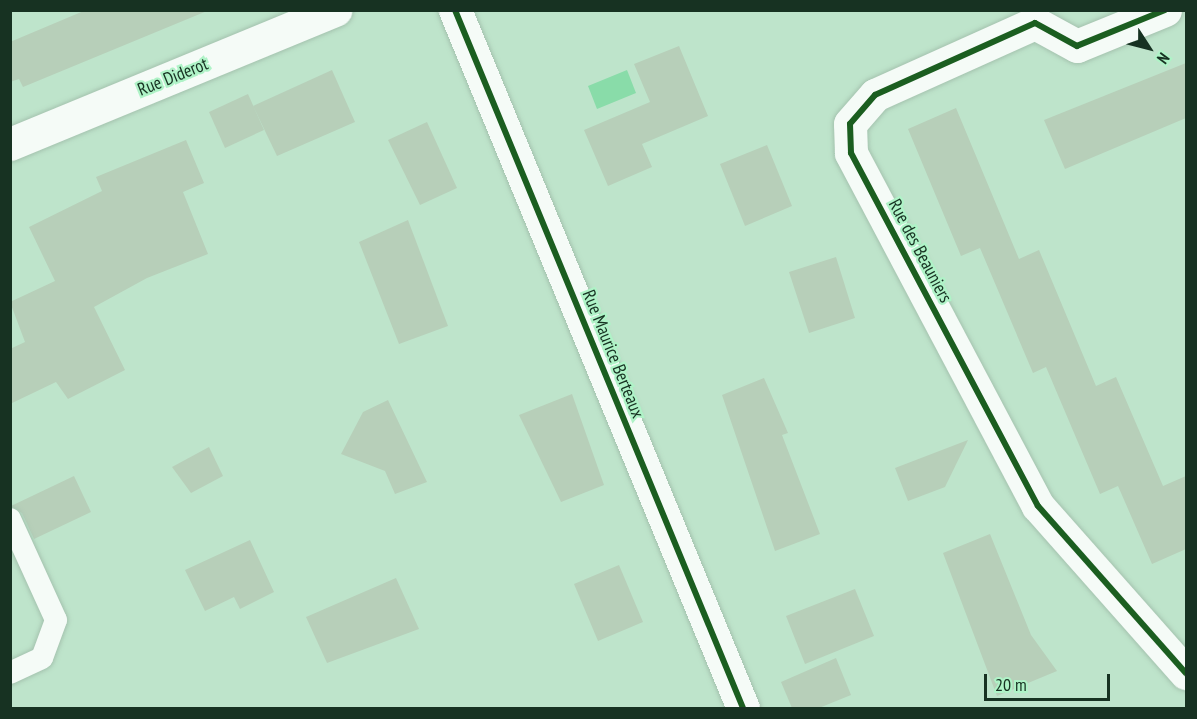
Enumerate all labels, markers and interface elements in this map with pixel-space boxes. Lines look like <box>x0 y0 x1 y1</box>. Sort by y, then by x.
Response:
north arrow <box>1119 18 1179 78</box>
text: N <box>1153 49 1174 68</box>
street label: Rue Diderot <box>135 53 211 101</box>
street label: Rue des Beauniers <box>884 196 956 306</box>
street label: Rue Maurice Berteaux <box>577 287 649 421</box>
scale bar <box>987 662 1113 700</box>
text: 20 m <box>995 673 1027 696</box>

